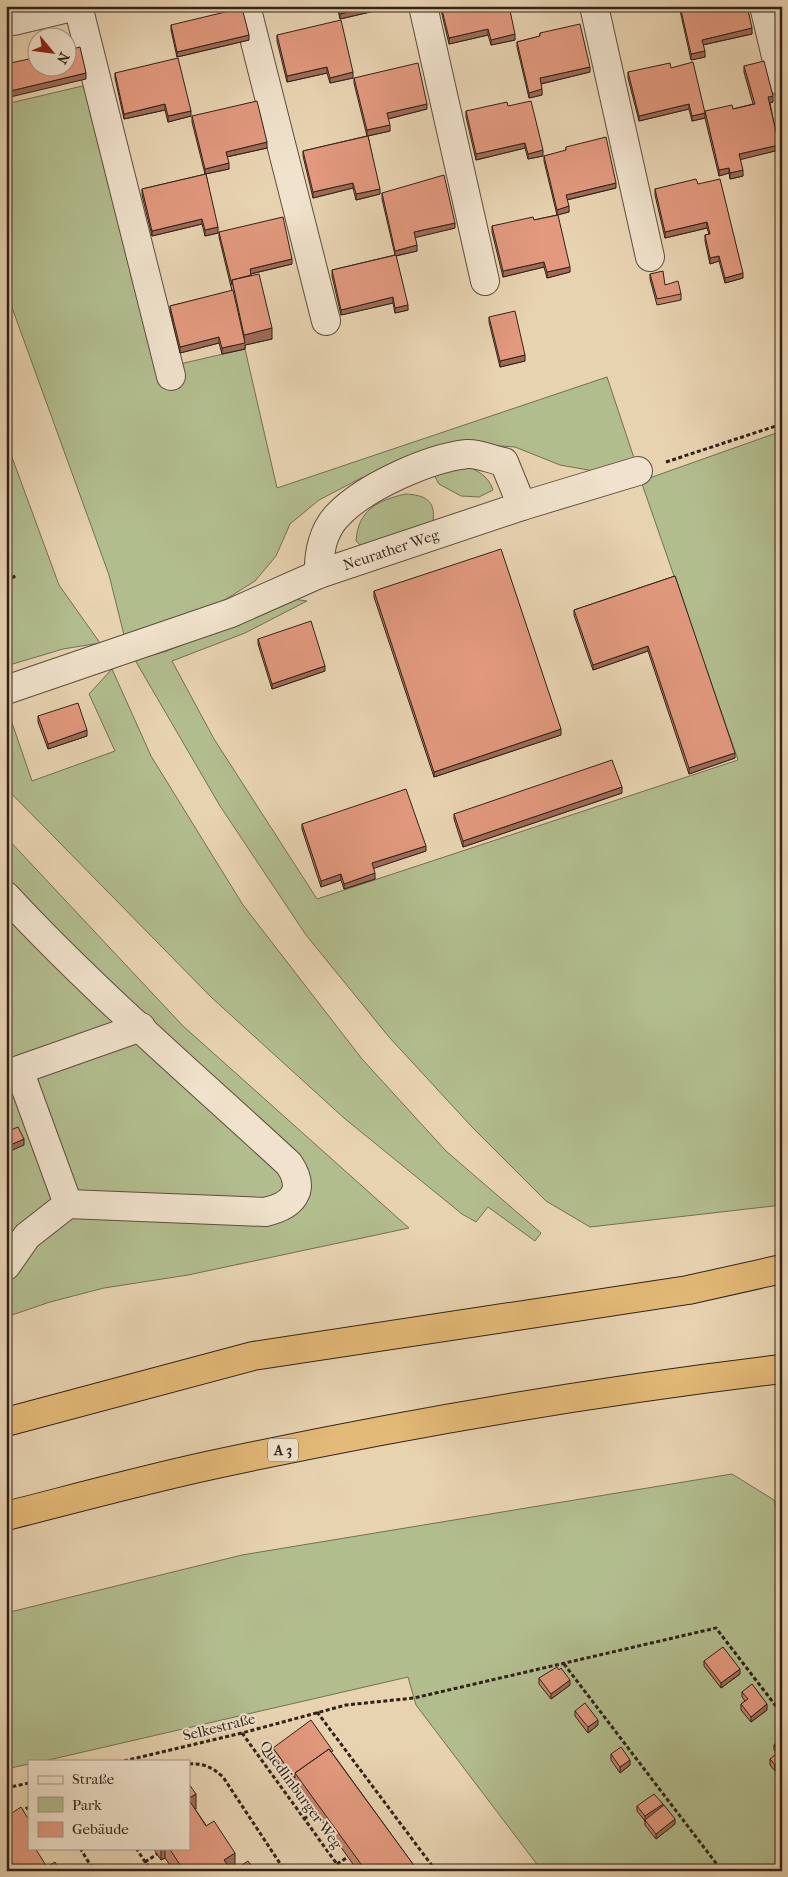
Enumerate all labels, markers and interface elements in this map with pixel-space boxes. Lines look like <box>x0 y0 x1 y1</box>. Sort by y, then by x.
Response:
north arrow <box>28 28 78 78</box>
text: N <box>53 49 73 67</box>
street label: Neurather Weg <box>341 525 442 574</box>
road number: A 3 <box>268 1438 298 1462</box>
street label: Selkestraße <box>181 1709 258 1745</box>
street label: Quedlinburger Weg <box>256 1737 347 1853</box>
legend <box>28 1760 190 1850</box>
text: Straße <box>72 1770 115 1788</box>
text: Park <box>72 1796 102 1814</box>
text: Gebäude <box>72 1820 129 1838</box>

